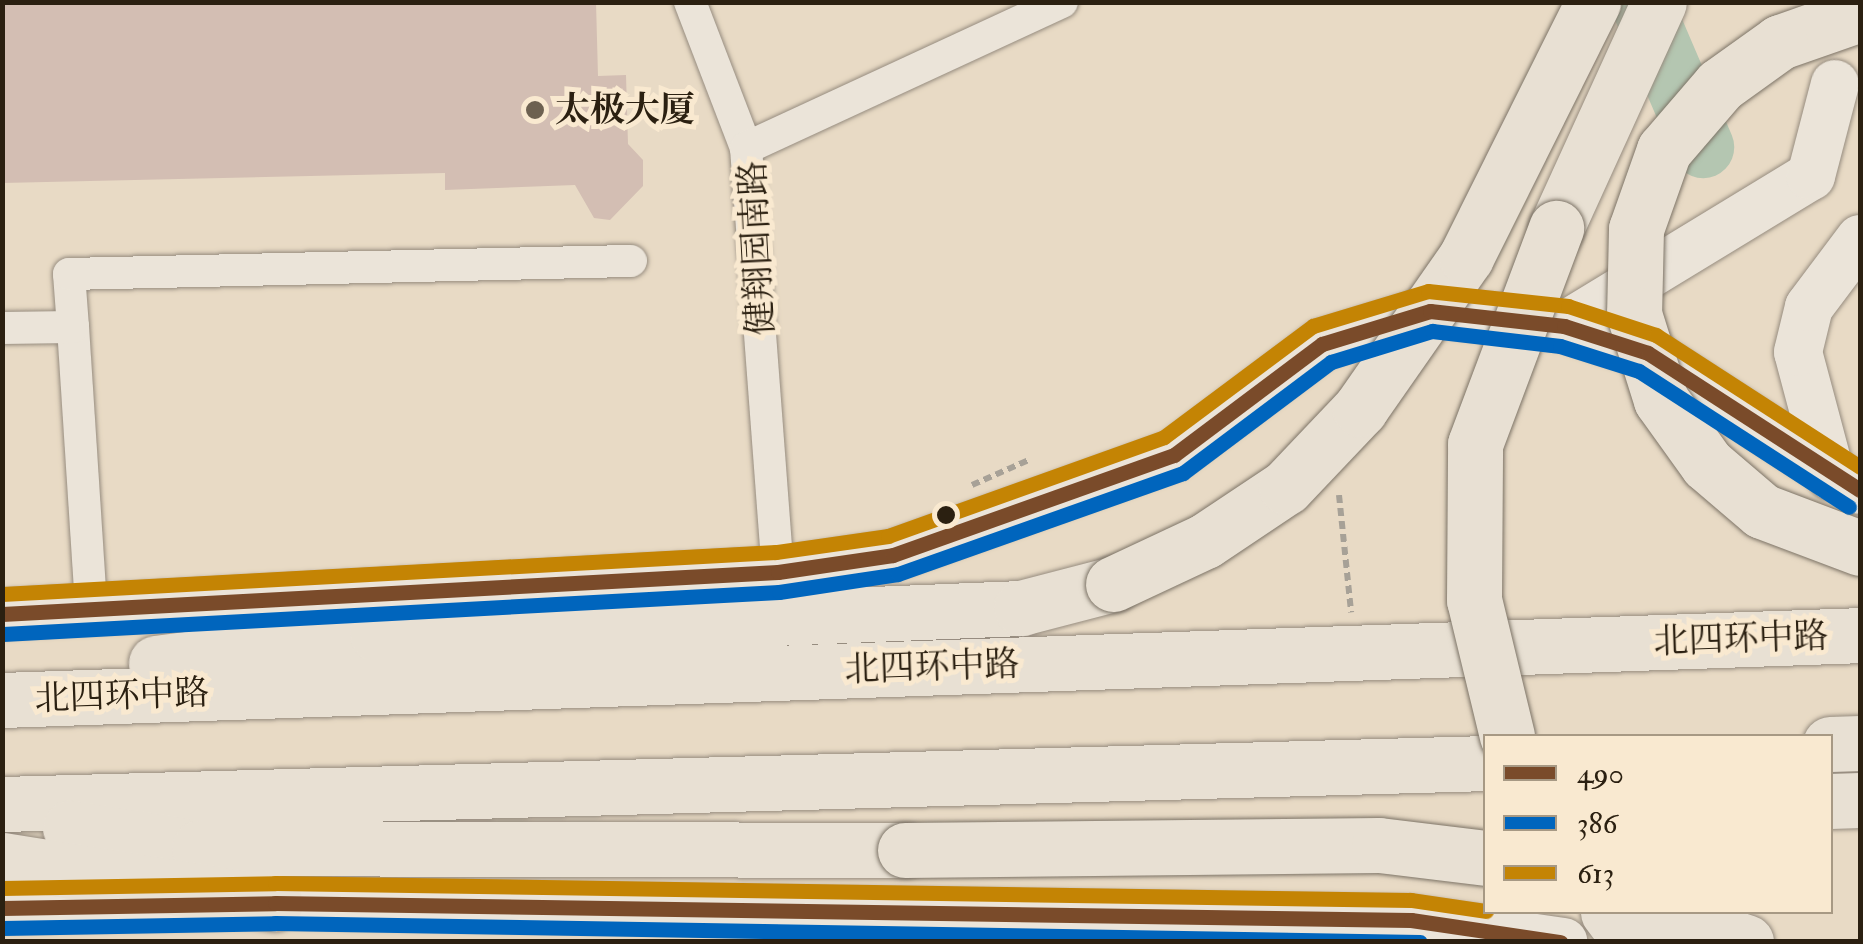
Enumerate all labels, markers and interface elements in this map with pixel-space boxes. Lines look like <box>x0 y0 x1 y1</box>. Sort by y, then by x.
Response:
place label: 太极大厦 <box>555 89 695 131</box>
marker: 太极大厦 <box>524 99 546 121</box>
street label: 健翔园南路 <box>731 160 783 336</box>
unlabelled marker <box>936 505 956 525</box>
street label: 北四环中路 <box>1653 615 1829 663</box>
street label: 北四环中路 <box>844 643 1020 691</box>
street label: 北四环中路 <box>34 672 210 720</box>
legend <box>1483 734 1833 914</box>
text: 490 <box>1577 755 1624 792</box>
text: 386 <box>1577 805 1618 842</box>
text: 613 <box>1577 855 1614 892</box>

